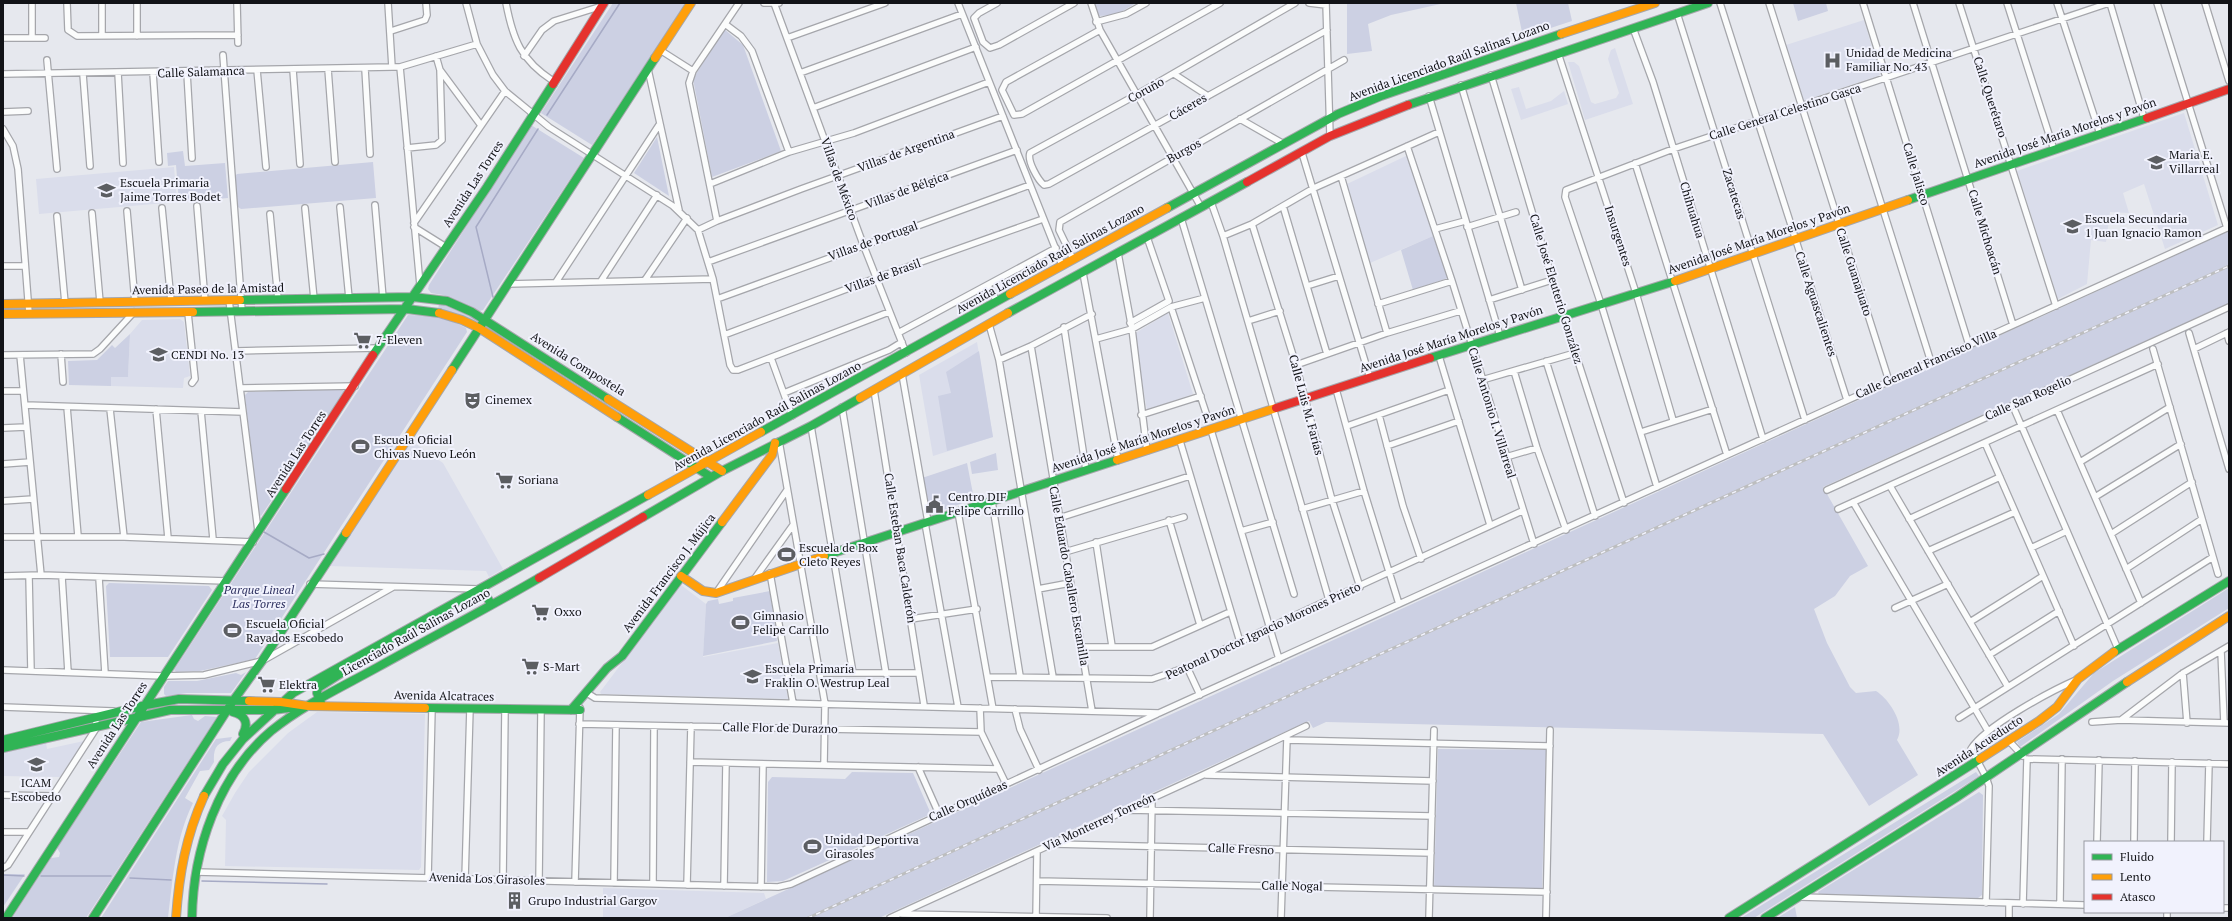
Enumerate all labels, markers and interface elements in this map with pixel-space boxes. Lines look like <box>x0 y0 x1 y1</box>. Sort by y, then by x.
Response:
street label: Avenida Licenciado Raúl Salinas Lozano <box>1346 17 1552 104</box>
place label: Unidad de Medicina Familiar No. 43 <box>1846 45 1952 74</box>
hospital icon: Unidad de Medicina Familiar No. 43 <box>1823 50 1843 70</box>
street label: Calle Querétaro <box>1970 55 2011 140</box>
street label: Calle Salamanca <box>157 62 245 81</box>
street label: Coruño <box>1125 73 1167 106</box>
street label: Calle General Celestino Gasca <box>1707 80 1863 143</box>
street label: Cáceres <box>1166 90 1209 123</box>
street label: Avenida José María Morelos y Pavón <box>1972 94 2158 171</box>
street label: Villas de Argentina <box>855 126 956 175</box>
street label: Villas de México <box>818 135 862 223</box>
street label: Burgos <box>1164 135 1204 166</box>
street label: Avenida Las Torres <box>439 138 506 230</box>
street label: Calle Jalisco <box>1900 141 1933 207</box>
place label: Maria E. Villarreal <box>2169 147 2219 176</box>
school or university icon: Maria E. Villarreal <box>2146 152 2166 172</box>
street label: Zacatecas <box>1720 167 1749 221</box>
street label: Villas de Bélgica <box>863 168 950 212</box>
place label: Escuela Primaria Jaime Torres Bodet <box>120 175 221 204</box>
school or university icon: Escuela Primaria Jaime Torres Bodet <box>97 180 117 200</box>
street label: Chihuahua <box>1677 180 1708 240</box>
street label: Calle Michoacán <box>1965 188 2006 276</box>
street label: Avenida Licenciado Raúl Salinas Lozano <box>953 200 1147 317</box>
street label: Avenida José María Morelos y Pavón <box>1666 200 1852 277</box>
street label: Insurgentes <box>1602 203 1635 268</box>
place label: Escuela Secundaria 1 Juan Ignacio Ramon <box>2085 211 2202 240</box>
street label: Calle José Eleuterio González <box>1527 212 1586 366</box>
school or university icon: Escuela Secundaria 1 Juan Ignacio Ramon <box>2062 216 2082 236</box>
street label: Villas de Portugal <box>826 217 920 264</box>
street label: Calle Guanajuato <box>1833 226 1876 318</box>
street label: Calle Aguascalientes <box>1792 249 1841 358</box>
street label: Villas de Brasil <box>843 255 923 296</box>
street label: Avenida Paseo de la Amistad <box>132 280 284 297</box>
street label: Avenida José María Morelos y Pavón <box>1357 302 1544 375</box>
street label: Calle General Francisco Villa <box>1853 326 1999 402</box>
street label: Avenida Compostela <box>528 328 628 399</box>
supermarket icon: 7-Eleven <box>353 330 373 350</box>
place label: 7-Eleven <box>376 332 422 347</box>
school or university icon: CENDI No. 13 <box>148 345 168 365</box>
street label: Calle Antonio I. Villarreal <box>1465 346 1520 481</box>
place label: CENDI No. 13 <box>171 347 244 362</box>
street label: Calle Luis M. Farías <box>1286 353 1327 457</box>
street label: Avenida Licenciado Raúl Salinas Lozano <box>670 357 864 474</box>
street label: Calle San Rogelio <box>1982 372 2074 423</box>
theatre icon: Cinemex <box>462 390 482 410</box>
place label: Cinemex <box>485 392 533 407</box>
street label: Avenida José María Morelos y Pavón <box>1049 402 1236 475</box>
street label: Avenida Las Torres <box>262 408 329 500</box>
place label: Escuela Oficial Chivas Nuevo León <box>374 432 476 461</box>
sports icon: Escuela Oficial Chivas Nuevo León <box>351 437 371 457</box>
supermarket icon: Soriana <box>495 470 515 490</box>
place label: Soriana <box>518 472 559 487</box>
street label: Calle Esteban Baca Calderón <box>881 472 920 624</box>
street label: Calle Eduardo Caballero Escamilla <box>1046 485 1093 667</box>
place label: Centro DIF Felipe Carrillo <box>948 489 1024 518</box>
public building icon: Centro DIF Felipe Carrillo <box>925 494 945 514</box>
street label: Avenida Francisco J. Mújica <box>619 510 718 635</box>
place label: Escuela de Box Cleto Reyes <box>799 540 879 569</box>
sports icon: Escuela de Box Cleto Reyes <box>776 545 796 565</box>
street label: Peatonal Doctor Ignacio Morones Prieto <box>1163 578 1363 682</box>
park label: Parque Lineal Las Torres <box>223 582 295 611</box>
street label: Licenciado Raúl Salinas Lozano <box>339 584 493 679</box>
supermarket icon: Oxxo <box>531 602 551 622</box>
place label: Oxxo <box>554 604 582 619</box>
place label: Gimnasio Felipe Carrillo <box>753 608 829 637</box>
sports icon: Gimnasio Felipe Carrillo <box>730 613 750 633</box>
place label: Escuela Oficial Rayados Escobedo <box>246 616 344 645</box>
sports icon: Escuela Oficial Rayados Escobedo <box>223 621 243 641</box>
supermarket icon: S-Mart <box>520 657 540 677</box>
place label: S-Mart <box>543 659 581 674</box>
place label: Escuela Primaria Fraklin O. Westrup Leal <box>765 661 890 690</box>
school or university icon: Escuela Primaria Fraklin O. Westrup Leal <box>742 666 762 686</box>
supermarket icon: Elektra <box>256 675 276 695</box>
place label: Elektra <box>279 677 317 692</box>
street label: Avenida Las Torres <box>83 679 150 771</box>
street label: Avenida Alcatraces <box>394 687 494 704</box>
street label: Avenida Acueducto <box>1932 711 2026 780</box>
street label: Calle Flor de Durazno <box>722 719 838 736</box>
school or university icon: ICAM Escobedo <box>26 754 46 774</box>
place label: ICAM Escobedo <box>11 775 61 804</box>
street label: Calle Orquídeas <box>926 777 1009 825</box>
street label: Via Monterrey Torreón <box>1040 789 1157 854</box>
place label: Unidad Deportiva Girasoles <box>825 832 919 861</box>
sports icon: Unidad Deportiva Girasoles <box>802 837 822 857</box>
street label: Calle Fresno <box>1208 840 1275 857</box>
legend <box>2084 841 2224 913</box>
text: Fluido <box>2120 849 2154 864</box>
street label: Avenida Los Girasoles <box>429 869 545 888</box>
text: Lento <box>2120 869 2151 884</box>
street label: Calle Nogal <box>1261 877 1323 894</box>
text: Atasco <box>2120 889 2156 904</box>
building icon: Grupo Industrial Gargov <box>505 891 525 911</box>
place label: Grupo Industrial Gargov <box>528 893 658 908</box>

